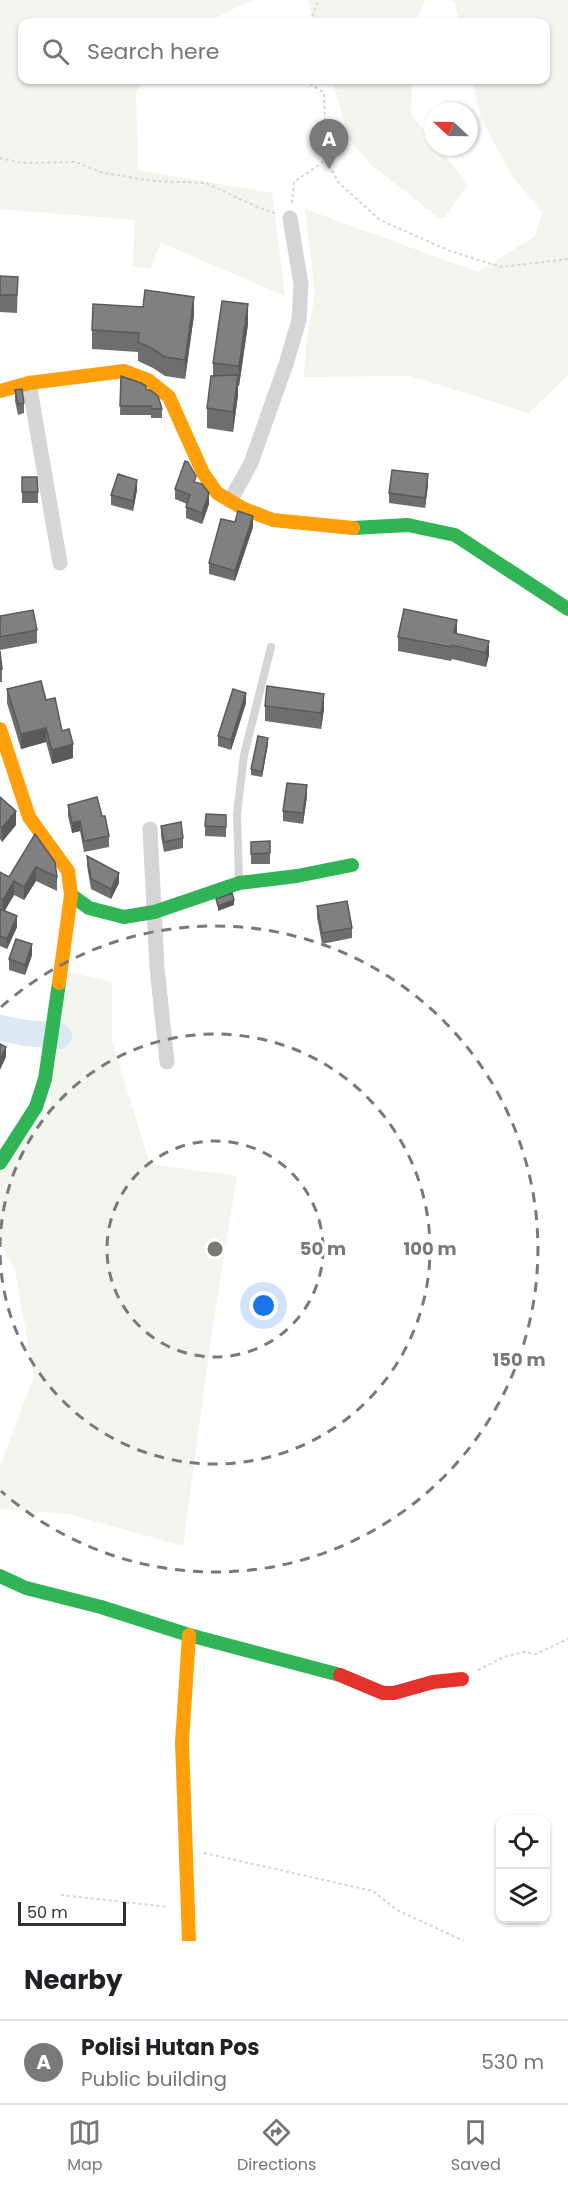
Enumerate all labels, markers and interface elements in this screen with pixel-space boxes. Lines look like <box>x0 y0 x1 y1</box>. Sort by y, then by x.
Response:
search box <box>18 18 550 84</box>
icon: search <box>39 35 72 68</box>
text: Search here <box>87 36 220 67</box>
north arrow <box>424 102 478 156</box>
pin: A <box>310 120 348 169</box>
text: 50 m <box>300 1236 346 1261</box>
text: 100 m <box>403 1236 457 1261</box>
centre of rings <box>205 1239 225 1259</box>
your location <box>249 1291 278 1320</box>
text: 150 m <box>492 1347 546 1372</box>
map controls <box>496 1815 550 1923</box>
button: locate <box>496 1815 550 1869</box>
button: layers <box>496 1869 550 1923</box>
scale bar <box>18 1899 126 1926</box>
text: 50 m <box>27 1901 68 1924</box>
text: Nearby <box>24 1962 122 1998</box>
text: Polisi Hutan Pos <box>81 2032 259 2063</box>
text: A <box>36 2048 51 2076</box>
text: 530 m <box>481 2048 544 2076</box>
text: Public building <box>81 2065 227 2093</box>
tab: Map <box>67 2116 103 2177</box>
tab: Directions <box>237 2116 316 2177</box>
tab: Saved <box>451 2116 501 2177</box>

